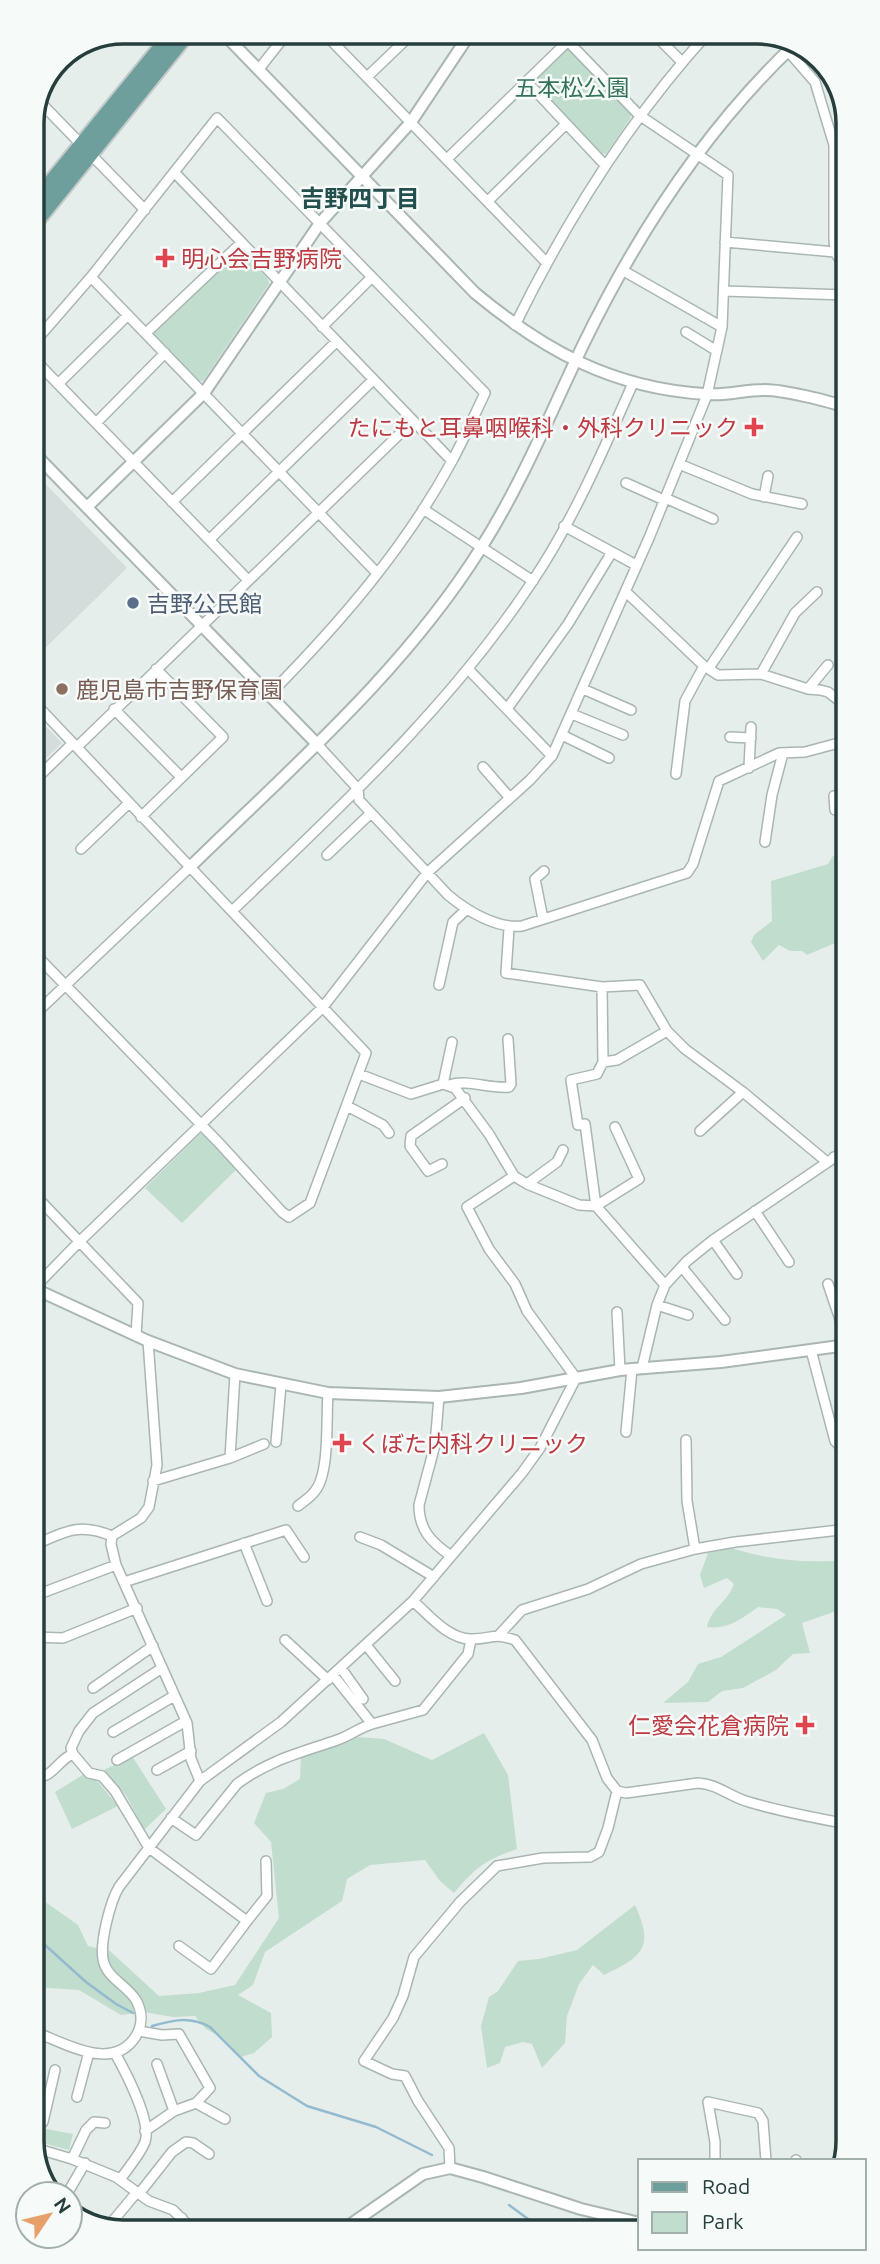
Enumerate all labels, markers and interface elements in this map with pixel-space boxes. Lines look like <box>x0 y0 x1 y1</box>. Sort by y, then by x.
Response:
park label: 五本松公園 <box>515 75 630 100</box>
district label: 吉野四丁目 <box>300 185 420 212</box>
place label: 明心会吉野病院 <box>181 246 342 271</box>
marker: 明心会吉野病院 <box>155 248 175 268</box>
place label: たにもと耳鼻咽喉科・外科クリニック <box>347 415 738 440</box>
marker: たにもと耳鼻咽喉科・外科クリニック <box>744 417 764 437</box>
place label: 吉野公民館 <box>147 591 262 616</box>
marker: 吉野公民館 <box>125 595 141 611</box>
place label: 鹿児島市吉野保育園 <box>76 677 283 702</box>
marker: 鹿児島市吉野保育園 <box>54 681 70 697</box>
place label: くぼた内科クリニック <box>358 1431 588 1456</box>
marker: くぼた内科クリニック <box>332 1433 352 1453</box>
place label: 仁愛会花倉病院 <box>628 1713 789 1738</box>
marker: 仁愛会花倉病院 <box>795 1715 815 1735</box>
legend <box>638 2159 866 2250</box>
text: Road <box>702 2174 750 2198</box>
north arrow <box>14 2180 84 2250</box>
text: N <box>50 2193 76 2217</box>
text: Park <box>702 2209 744 2233</box>

